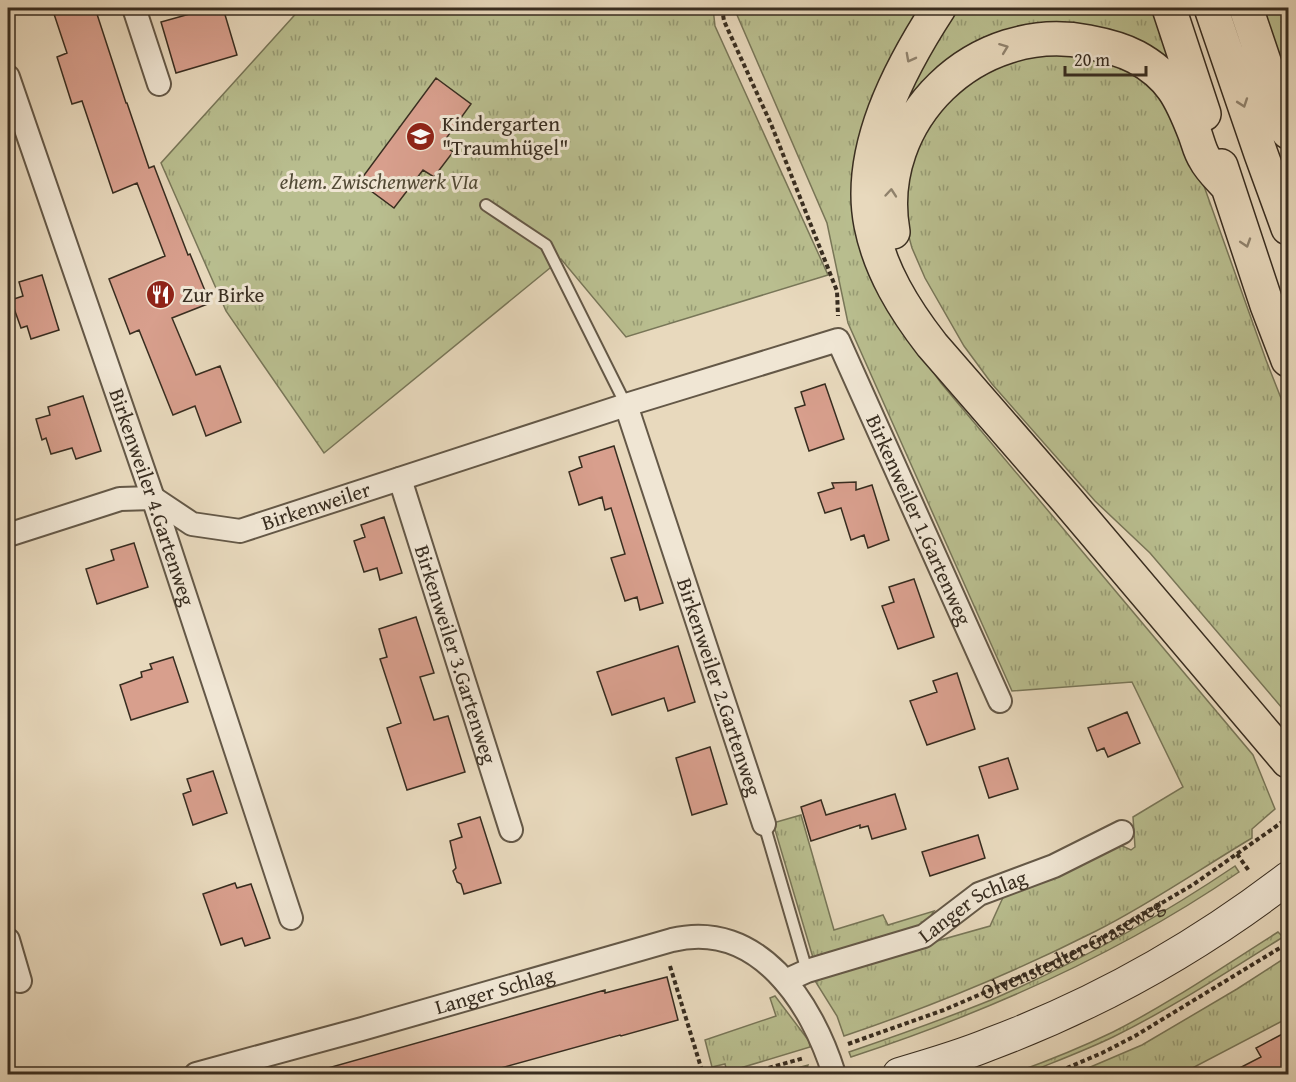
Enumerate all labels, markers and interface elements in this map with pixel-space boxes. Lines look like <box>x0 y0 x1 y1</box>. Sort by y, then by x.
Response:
scale bar <box>1065 39 1146 77</box>
one-way arrow <box>998 43 1009 55</box>
text: 20 m <box>1074 46 1110 73</box>
one-way arrow <box>906 52 917 63</box>
one-way arrow <box>1236 97 1249 108</box>
place label: Kindergarten "Traumhügel" <box>442 108 568 163</box>
school or university icon: Kindergarten "Traumhügel" <box>405 120 437 152</box>
park label: ehem. Zwischenwerk VIa <box>280 166 479 197</box>
one-way arrow <box>884 189 897 198</box>
one-way arrow <box>1239 237 1252 248</box>
restaurant icon: Zur Birke <box>145 279 177 311</box>
place label: Zur Birke <box>182 279 264 310</box>
street label: Birkenweiler 4.Gartenweg <box>101 384 204 610</box>
street label: Birkenweiler 1.Gartenweg <box>858 409 980 630</box>
street label: Birkenweiler <box>257 473 375 538</box>
street label: Birkenweiler 3.Gartenweg <box>407 541 505 768</box>
street label: Birkenweiler 2.Gartenweg <box>669 574 770 800</box>
street label: Langer Schlag <box>911 861 1032 950</box>
street label: Olvenstedter Graseweg <box>976 889 1170 1007</box>
street label: Langer Schlag <box>431 958 558 1022</box>

